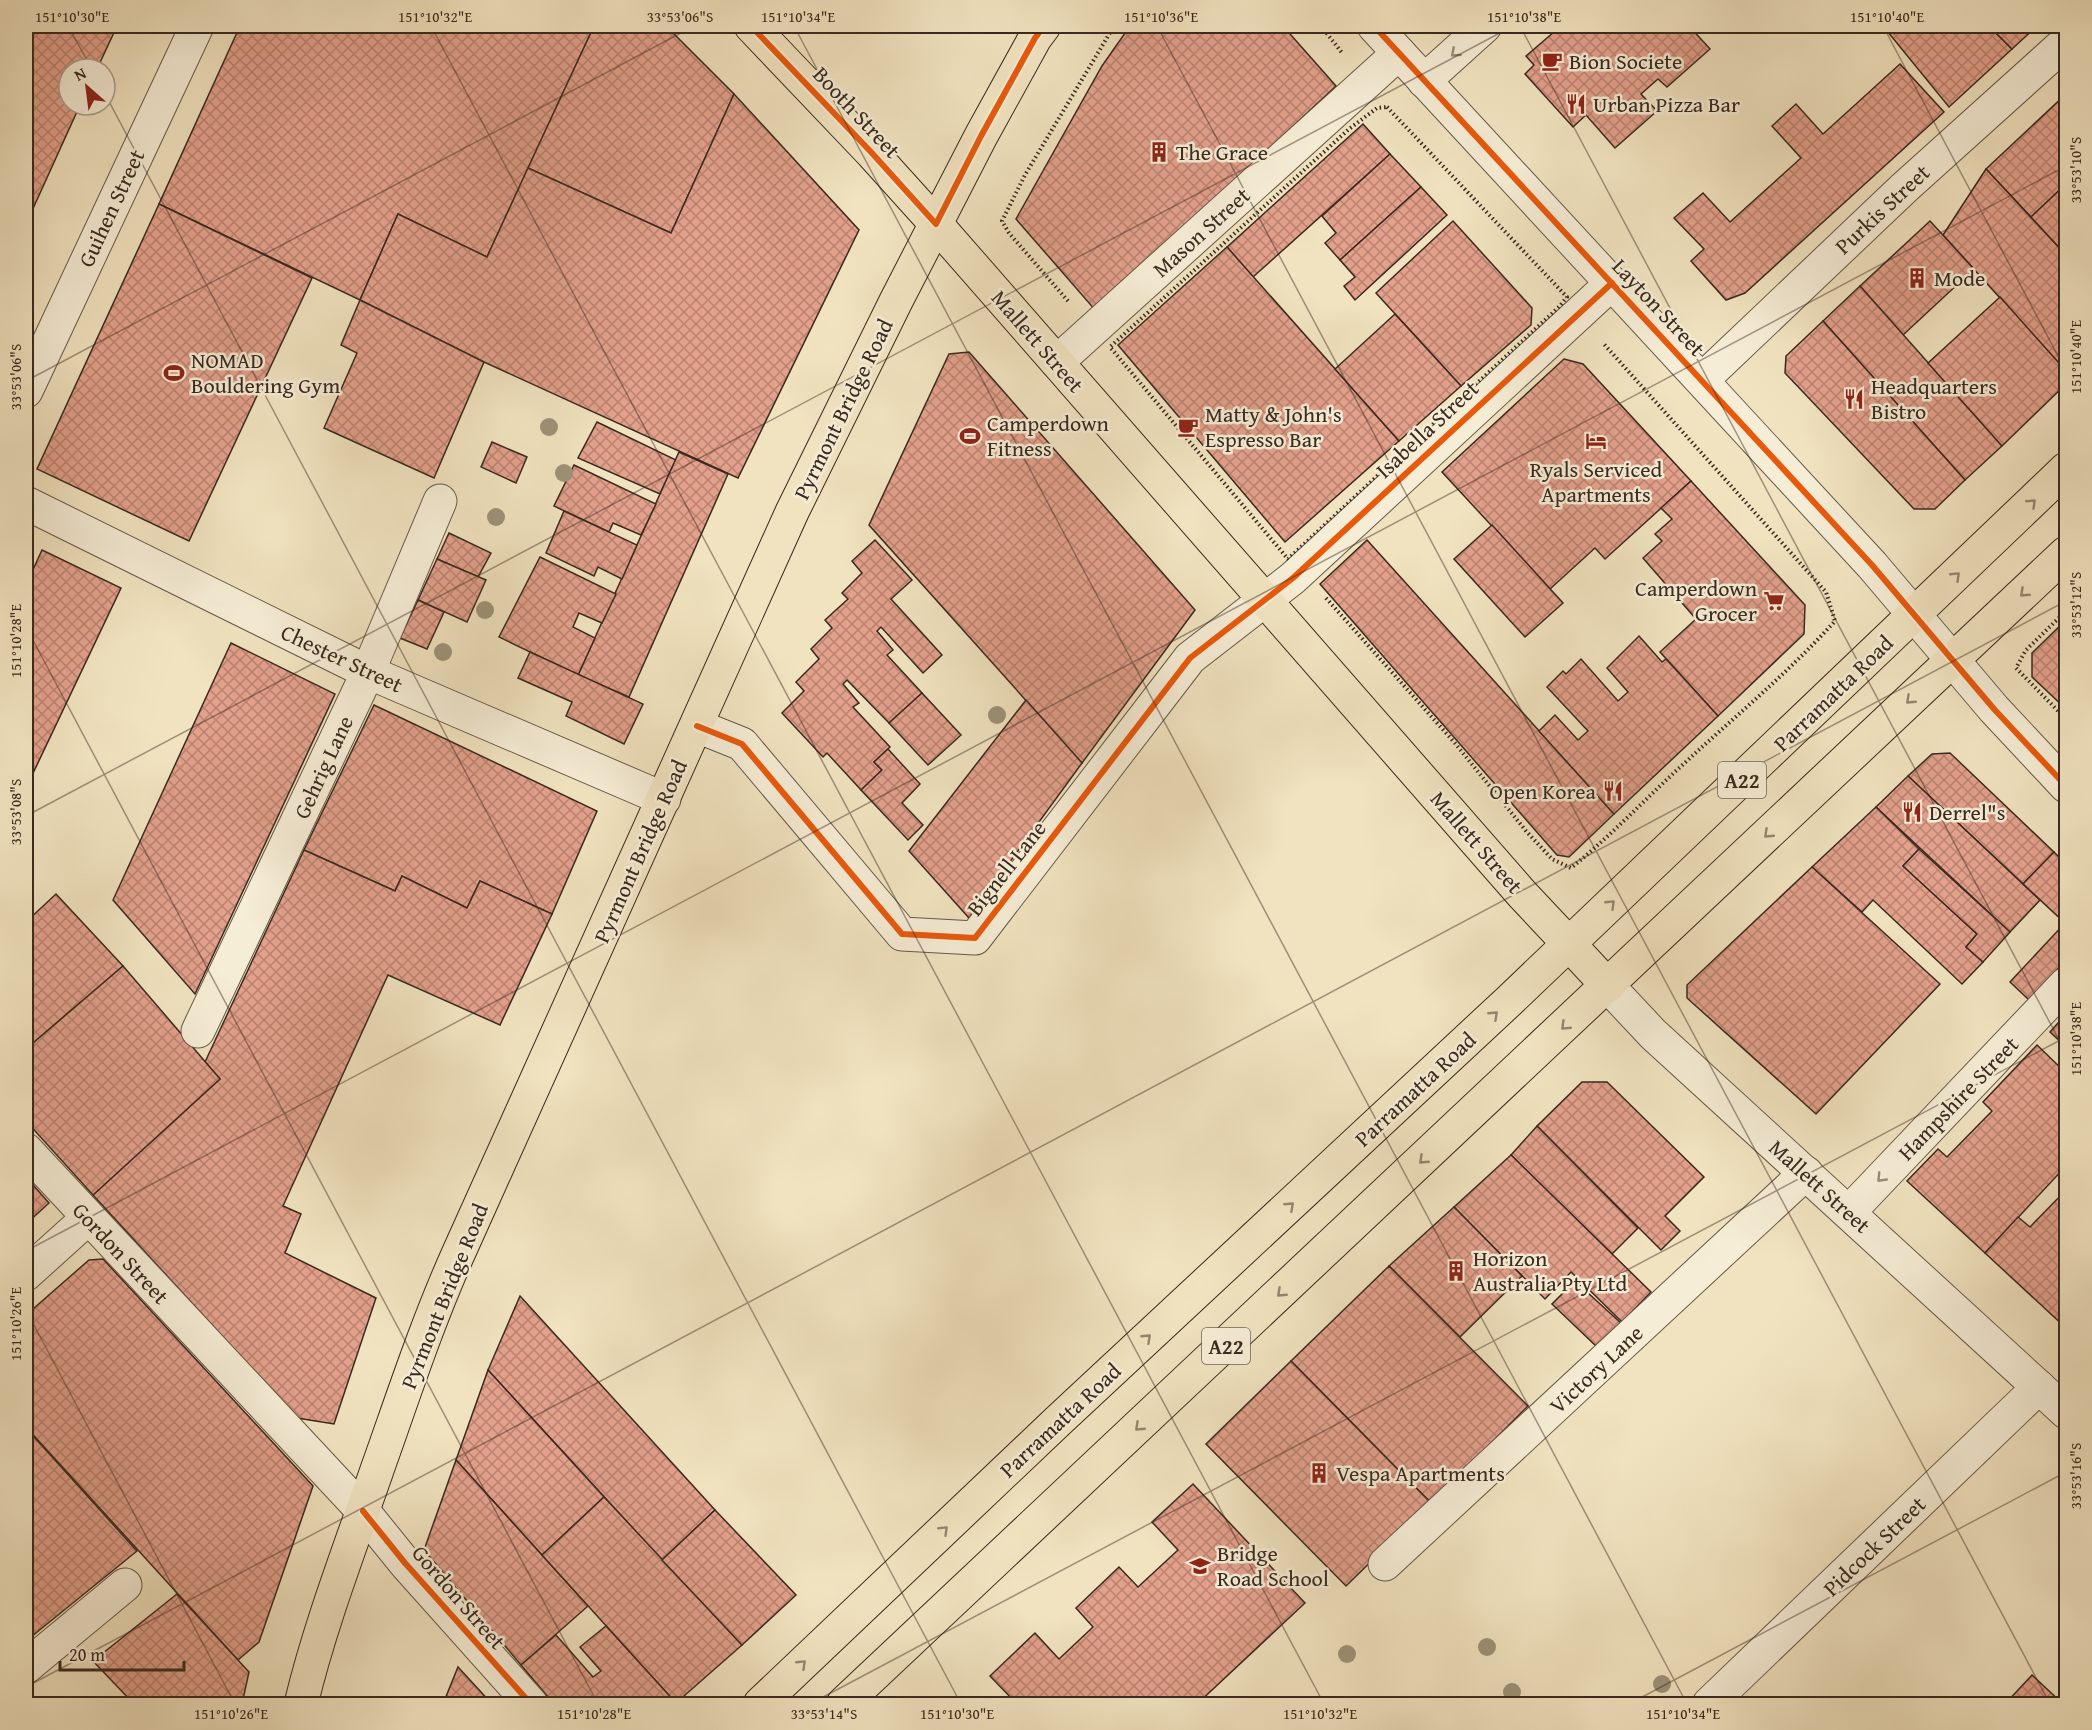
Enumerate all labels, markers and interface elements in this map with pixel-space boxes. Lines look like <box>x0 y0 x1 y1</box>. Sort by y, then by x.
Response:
text: 151°10'30"E <box>35 6 109 27</box>
text: 151°10'32"E <box>398 6 472 27</box>
text: 33°53'06"S <box>647 6 713 27</box>
text: 151°10'34"E <box>761 6 835 27</box>
text: 151°10'36"E <box>1124 6 1198 27</box>
text: 151°10'38"E <box>1487 6 1561 27</box>
text: 151°10'40"E <box>1850 6 1924 27</box>
place label: Bion Societe <box>1569 45 1682 77</box>
one-way arrow <box>1451 46 1462 57</box>
cafe icon: Bion Societe <box>1540 49 1564 73</box>
north arrow <box>57 57 117 117</box>
street label: Booth Street <box>806 59 908 165</box>
text: N <box>70 61 91 87</box>
place label: Urban Pizza Bar <box>1593 88 1740 120</box>
restaurant icon: Urban Pizza Bar <box>1564 92 1588 116</box>
place label: The Grace <box>1176 136 1268 168</box>
text: 33°53'10"S <box>2065 137 2086 203</box>
building icon: The Grace <box>1147 140 1171 164</box>
street label: Guihen Street <box>70 144 152 272</box>
street label: Purkis Street <box>1827 156 1937 261</box>
street label: Mason Street <box>1145 179 1257 284</box>
street label: Layton Street <box>1605 251 1713 363</box>
place label: Mode <box>1934 262 1985 294</box>
building icon: Mode <box>1905 266 1929 290</box>
street label: Mallett Street <box>984 283 1092 400</box>
street label: Pyrmont Bridge Road <box>785 313 901 505</box>
text: 151°10'40"E <box>2065 320 2086 394</box>
text: 33°53'06"S <box>5 344 26 410</box>
place label: NOMAD Bouldering Gym <box>191 344 340 401</box>
sports icon: NOMAD Bouldering Gym <box>162 361 186 385</box>
place label: Headquarters Bistro <box>1871 370 1997 427</box>
street label: Isabella Street <box>1368 373 1486 485</box>
restaurant icon: Headquarters Bistro <box>1842 387 1866 411</box>
place label: Matty & John's Espresso Bar <box>1205 398 1342 455</box>
place label: Camperdown Fitness <box>987 407 1110 464</box>
cafe icon: Matty & John's Espresso Bar <box>1176 415 1200 439</box>
sports icon: Camperdown Fitness <box>958 424 982 448</box>
hotel icon: Ryals Serviced Apartments <box>1584 429 1608 453</box>
place label: Ryals Serviced Apartments <box>1530 453 1663 510</box>
one-way arrow <box>2024 499 2035 510</box>
place label: Camperdown Grocer <box>1635 572 1758 629</box>
one-way arrow <box>1948 572 1959 583</box>
text: 33°53'12"S <box>2065 572 2086 638</box>
one-way arrow <box>2020 586 2031 597</box>
supermarket icon: Camperdown Grocer <box>1762 589 1786 613</box>
text: 151°10'28"E <box>5 604 26 678</box>
street label: Chester Street <box>276 616 408 700</box>
street label: Parramatta Road <box>1766 627 1900 759</box>
one-way arrow <box>1906 693 1917 704</box>
street label: Gehrig Lane <box>285 710 361 824</box>
street label: Pyrmont Bridge Road <box>585 754 695 948</box>
road number: A22 <box>1718 762 1766 798</box>
place label: Open Korea <box>1490 775 1597 807</box>
text: 33°53'08"S <box>5 779 26 845</box>
restaurant icon: Open Korea <box>1601 779 1625 803</box>
street label: Mallett Street <box>1423 784 1531 901</box>
place label: Derrel"s <box>1929 796 2005 828</box>
restaurant icon: Derrel"s <box>1900 800 1924 824</box>
street label: Bignell Lane <box>959 814 1053 922</box>
one-way arrow <box>1765 827 1775 838</box>
one-way arrow <box>1605 900 1615 911</box>
text: 151°10'38"E <box>2065 1002 2086 1076</box>
one-way arrow <box>1487 1011 1497 1022</box>
one-way arrow <box>1562 1019 1572 1030</box>
street label: Parramatta Road <box>1347 1024 1483 1154</box>
street label: Hampshire Street <box>1890 1029 2026 1167</box>
street label: Mallett Street <box>1762 1132 1878 1241</box>
one-way arrow <box>1420 1153 1430 1164</box>
one-way arrow <box>1877 1171 1888 1182</box>
street label: Gordon Street <box>65 1195 177 1311</box>
street label: Pyrmont Bridge Road <box>392 1198 496 1394</box>
one-way arrow <box>1282 1202 1293 1213</box>
place label: Horizon Australia Pty Ltd <box>1473 1242 1627 1299</box>
building icon: Horizon Australia Pty Ltd <box>1444 1259 1468 1283</box>
one-way arrow <box>1278 1286 1289 1297</box>
text: 151°10'26"E <box>5 1287 26 1361</box>
street label: Victory Lane <box>1542 1317 1650 1421</box>
road number: A22 <box>1202 1328 1250 1364</box>
one-way arrow <box>1140 1335 1151 1346</box>
street label: Parramatta Road <box>992 1355 1128 1485</box>
one-way arrow <box>1136 1420 1146 1431</box>
text: 33°53'16"S <box>2065 1443 2086 1509</box>
place label: Vespa Apartments <box>1336 1457 1505 1489</box>
building icon: Vespa Apartments <box>1307 1461 1331 1485</box>
street label: Pidcock Street <box>1815 1489 1933 1603</box>
one-way arrow <box>937 1526 947 1537</box>
place label: Bridge Road School <box>1217 1537 1329 1594</box>
street label: Gordon Street <box>405 1538 513 1656</box>
school or university icon: Bridge Road School <box>1188 1554 1212 1578</box>
scale bar <box>60 1634 184 1672</box>
text: 20 m <box>69 1641 105 1668</box>
one-way arrow <box>796 1660 806 1671</box>
text: 151°10'26"E <box>194 1703 268 1724</box>
text: 151°10'28"E <box>557 1703 631 1724</box>
text: 33°53'14"S <box>791 1703 857 1724</box>
text: 151°10'30"E <box>920 1703 994 1724</box>
text: 151°10'32"E <box>1283 1703 1357 1724</box>
text: 151°10'34"E <box>1646 1703 1720 1724</box>

